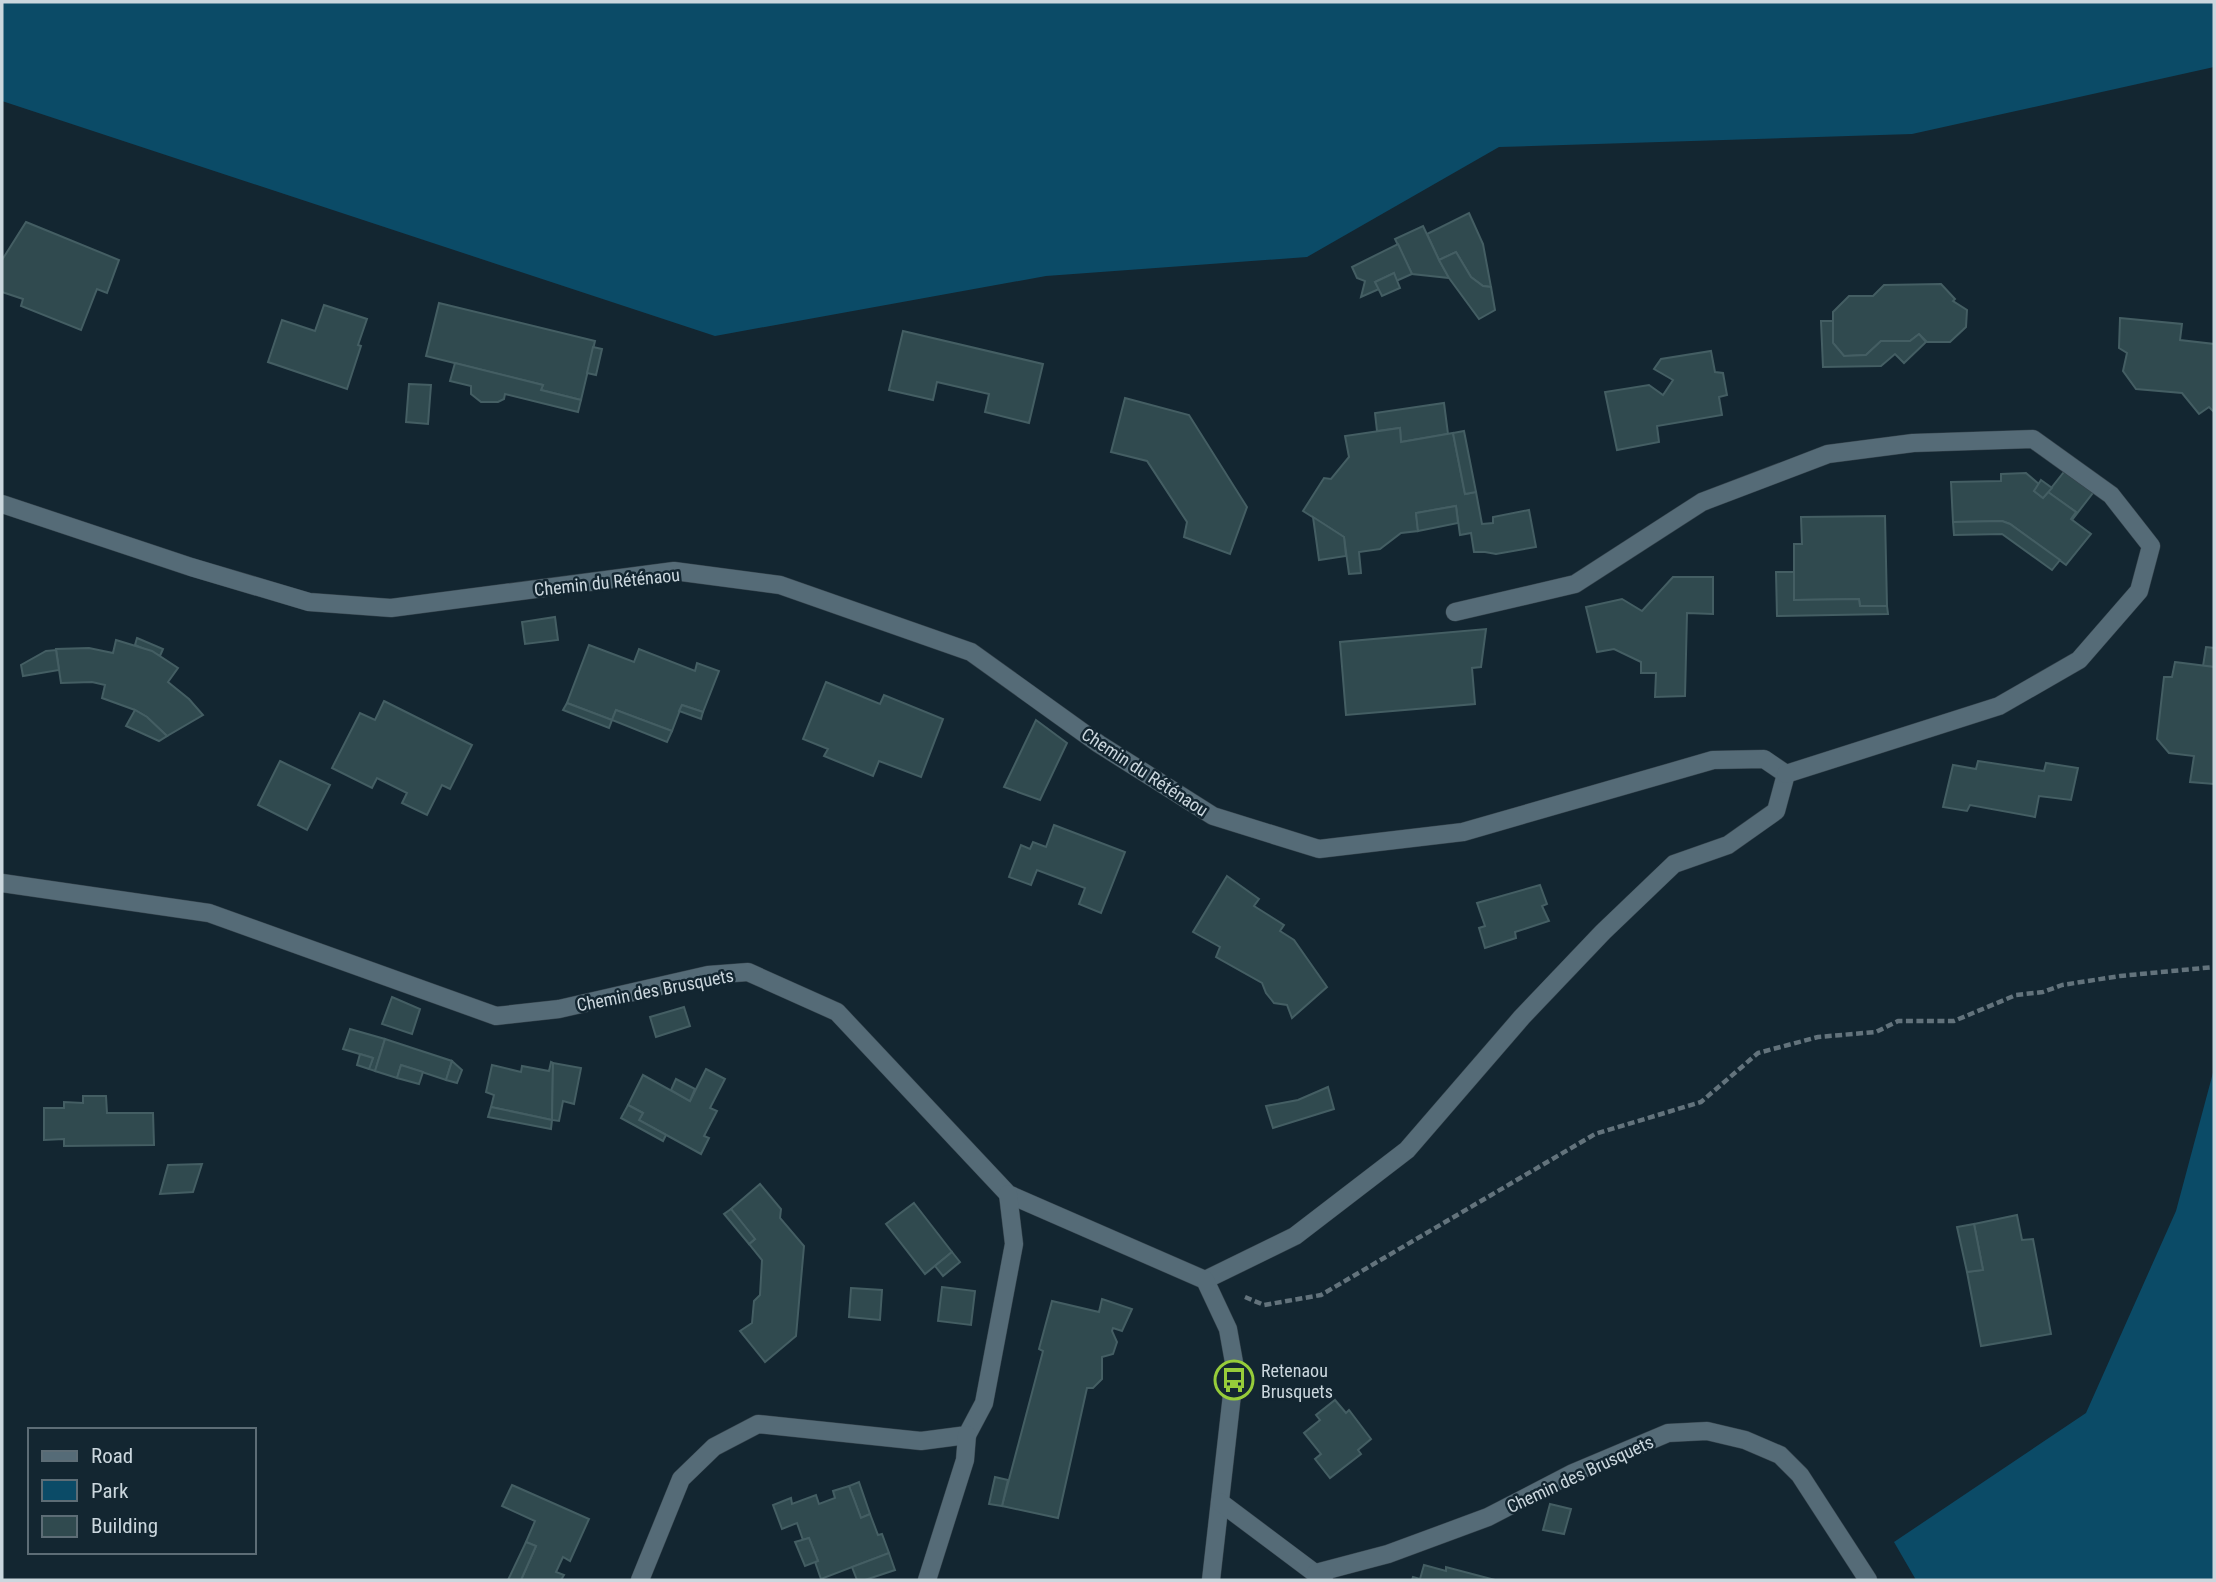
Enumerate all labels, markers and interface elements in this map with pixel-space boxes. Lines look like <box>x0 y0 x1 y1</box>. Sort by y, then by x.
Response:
street label: Chemin du Réténaou <box>533 564 681 600</box>
street label: Chemin du Réténaou <box>1078 723 1212 821</box>
street label: Chemin des Brusquets <box>575 964 735 1016</box>
bus stop icon: Retenaou Brusquets <box>1213 1359 1255 1401</box>
place label: Retenaou Brusquets <box>1261 1360 1333 1402</box>
legend <box>28 1428 256 1554</box>
street label: Chemin des Brusquets <box>1503 1431 1657 1517</box>
text: Road <box>91 1444 133 1468</box>
text: Park <box>91 1479 129 1503</box>
text: Building <box>91 1514 158 1538</box>

